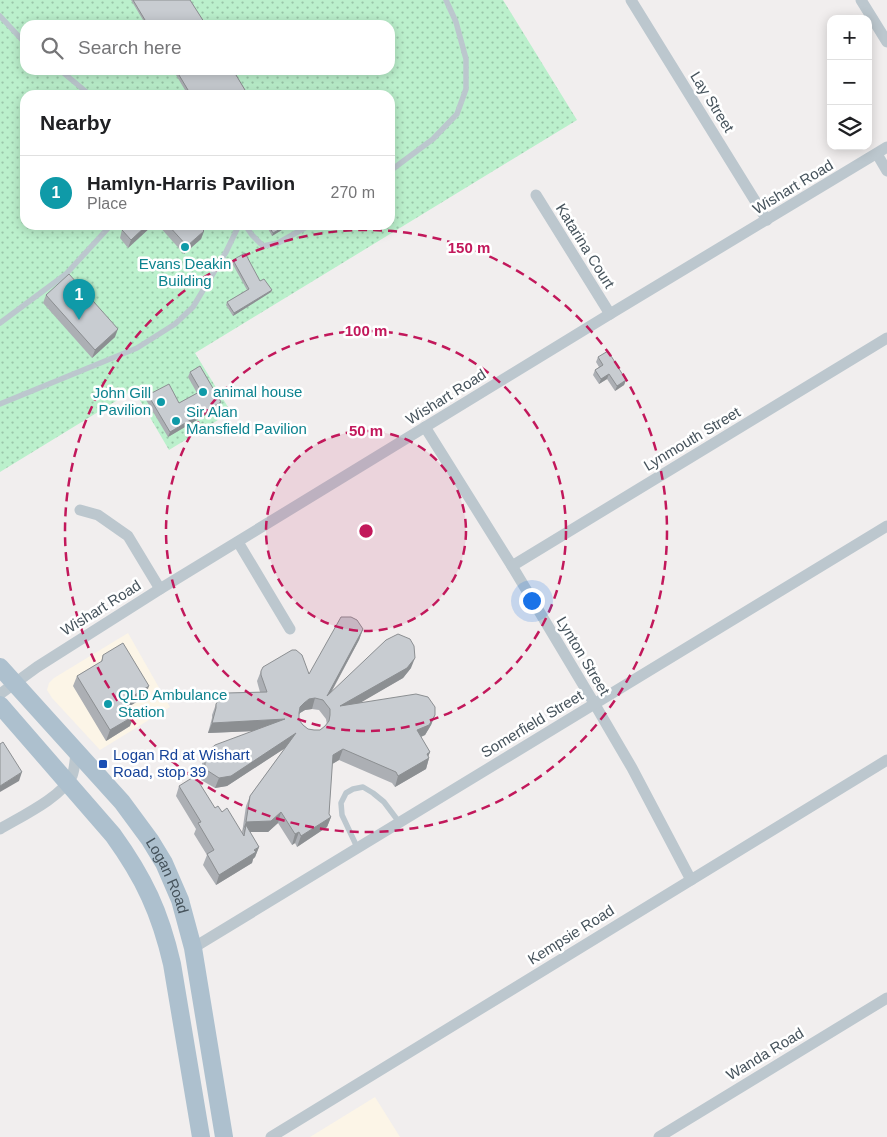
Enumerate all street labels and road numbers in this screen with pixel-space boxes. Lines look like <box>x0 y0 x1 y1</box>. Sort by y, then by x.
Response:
street label: Lay Street <box>687 68 738 136</box>
street label: Wishart Road <box>749 156 836 217</box>
street label: Katarina Court <box>553 200 619 292</box>
street label: Wishart Road <box>403 365 489 428</box>
street label: Lynmouth Street <box>640 403 744 474</box>
street label: Wishart Road <box>58 576 144 639</box>
street label: Lynton Street <box>553 613 614 699</box>
street label: Somerfield Street <box>478 686 586 761</box>
street label: Logan Road <box>143 834 192 915</box>
street label: Kempsie Road <box>525 901 617 968</box>
street label: Wanda Road <box>723 1024 806 1083</box>

